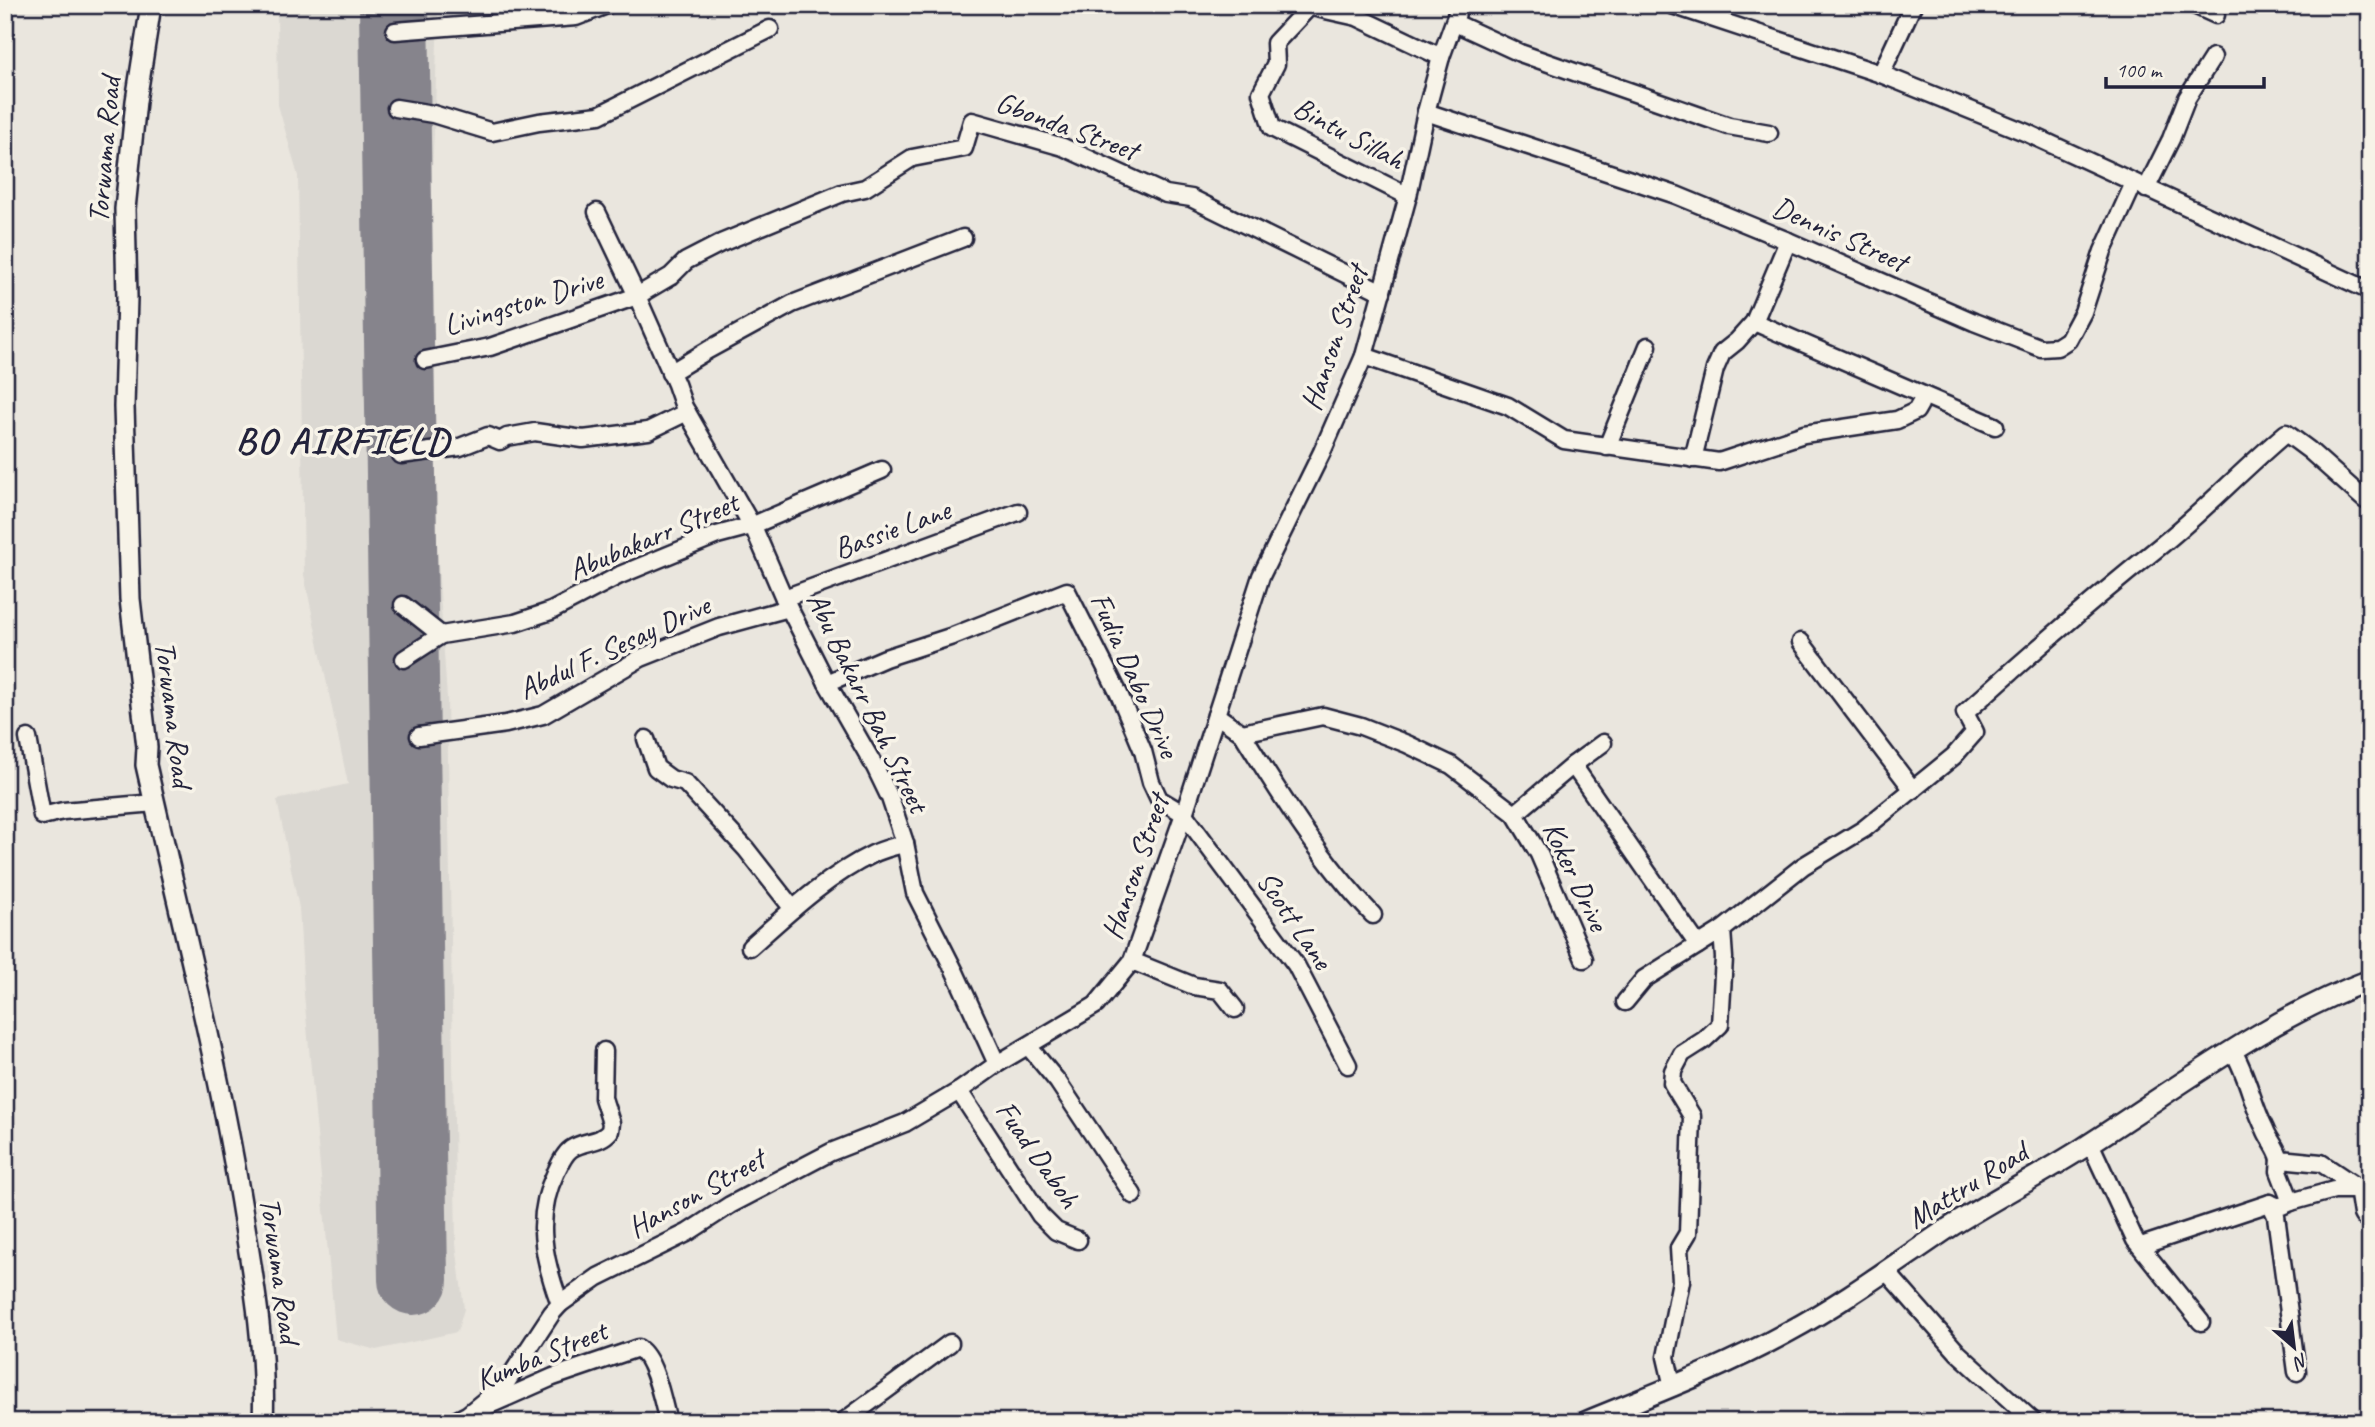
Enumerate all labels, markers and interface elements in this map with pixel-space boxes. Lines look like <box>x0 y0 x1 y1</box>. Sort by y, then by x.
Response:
scale bar <box>2106 46 2263 90</box>
text: 100 m <box>2116 57 2163 83</box>
street label: Torwama Road <box>79 71 130 225</box>
street label: Gbonda Street <box>991 83 1147 171</box>
street label: Bintu Sillah <box>1287 88 1412 179</box>
street label: Dennis Street <box>1767 188 1917 282</box>
street label: Hanson Street <box>1292 257 1378 415</box>
street label: Livingston Drive <box>439 259 609 344</box>
district label: BO AIRFIELD <box>236 417 452 464</box>
street label: Abubakarr Street <box>562 482 746 589</box>
street label: Bassie Lane <box>829 490 957 568</box>
street label: Abdul F. Sesay Drive <box>512 585 718 708</box>
street label: Abu Bakarr Bah Street <box>798 586 939 821</box>
street label: Fudia Dabo Drive <box>1082 587 1189 765</box>
street label: Torwama Road <box>146 639 202 793</box>
street label: Hanson Street <box>1093 786 1179 944</box>
street label: Koker Drive <box>1534 815 1619 939</box>
street label: Scott Lane <box>1248 864 1343 978</box>
street label: Fuad Daboh <box>987 1093 1089 1215</box>
street label: Mattru Road <box>1900 1131 2038 1237</box>
street label: Hanson Street <box>621 1138 775 1246</box>
street label: Torwama Road <box>251 1195 310 1349</box>
street label: Kumba Street <box>470 1310 615 1398</box>
north arrow <box>2260 1312 2330 1382</box>
text: N <box>2288 1348 2312 1376</box>

